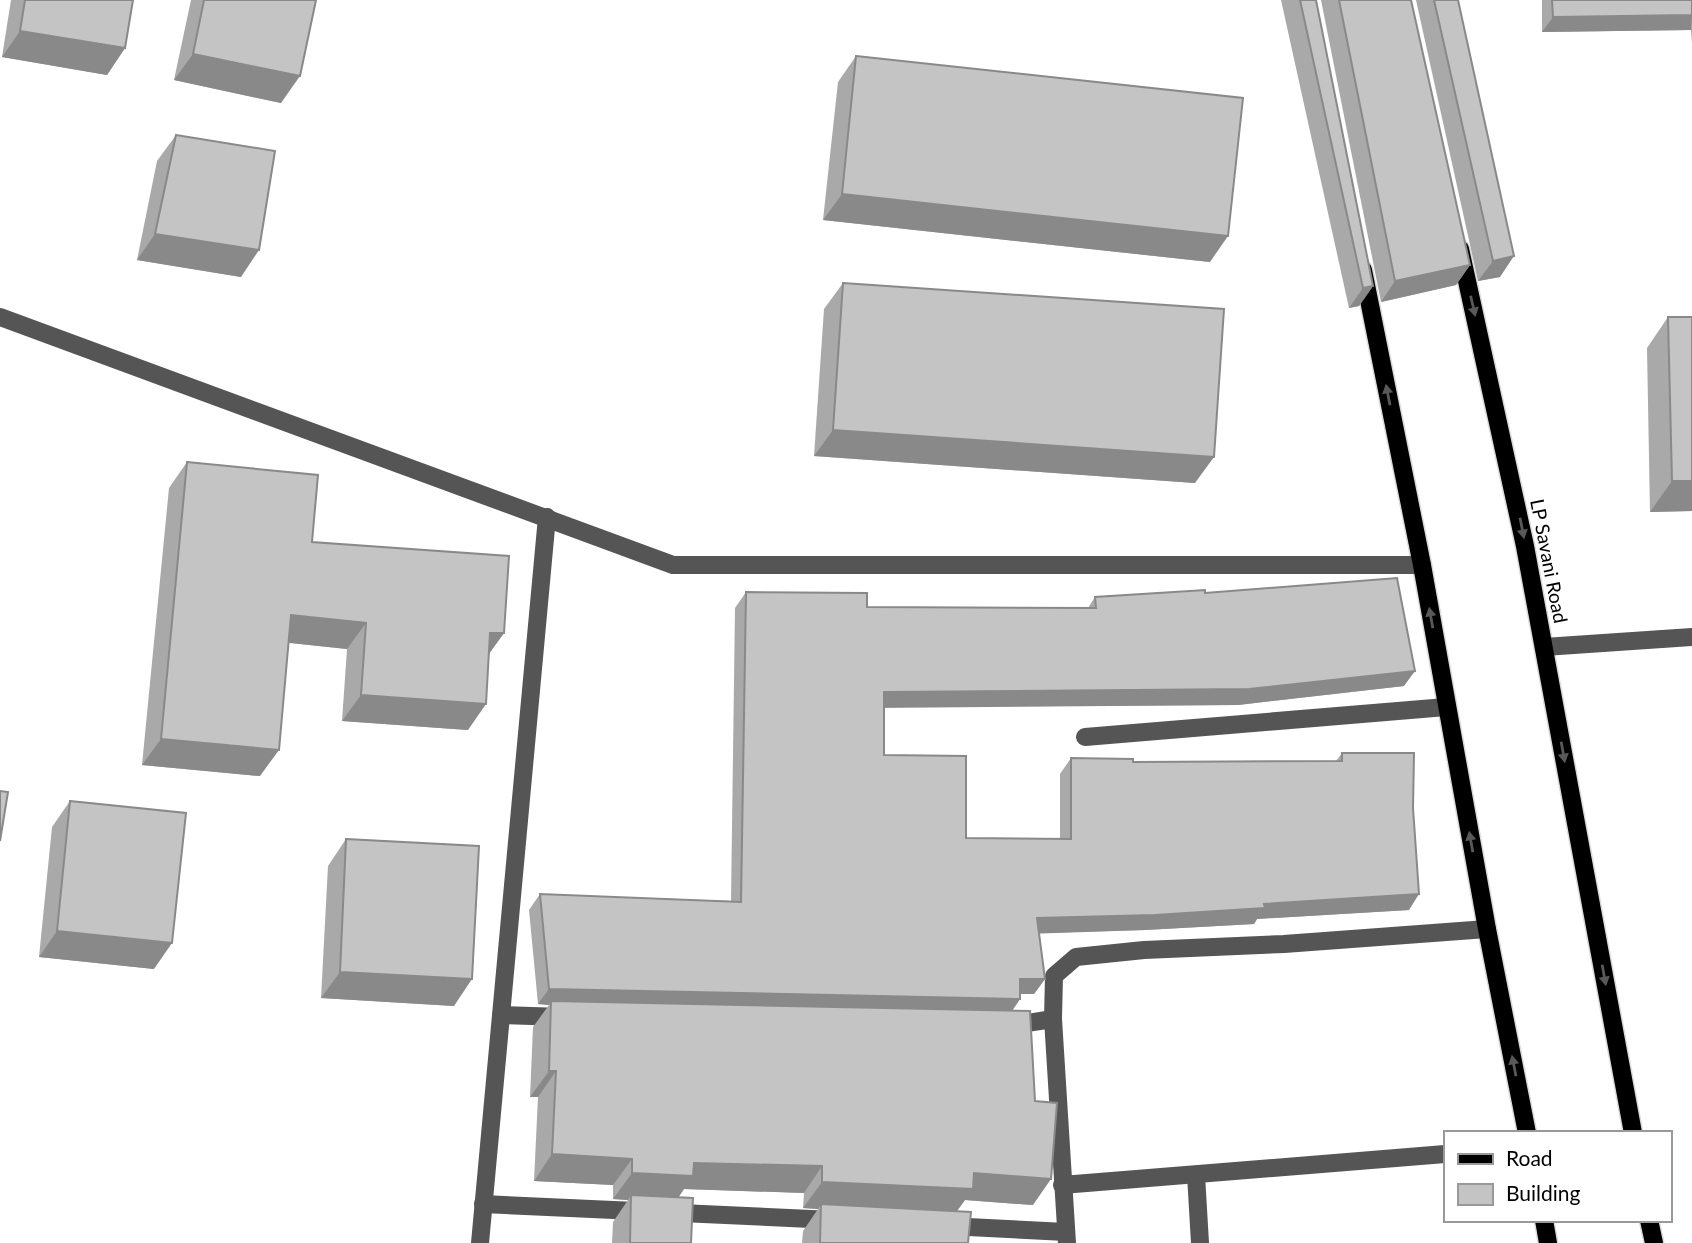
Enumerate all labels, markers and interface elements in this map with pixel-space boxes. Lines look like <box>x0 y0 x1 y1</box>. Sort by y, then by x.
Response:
one-way arrow <box>1467 295 1478 317</box>
one-way arrow <box>1382 384 1393 406</box>
street label: LP Savani Road <box>1526 497 1573 625</box>
one-way arrow <box>1516 517 1527 539</box>
one-way arrow <box>1425 607 1436 629</box>
one-way arrow <box>1558 741 1569 763</box>
one-way arrow <box>1465 831 1476 853</box>
one-way arrow <box>1599 964 1610 986</box>
one-way arrow <box>1508 1055 1519 1077</box>
legend <box>1444 1131 1671 1222</box>
text: Road <box>1506 1145 1553 1170</box>
text: Building <box>1506 1180 1581 1205</box>

